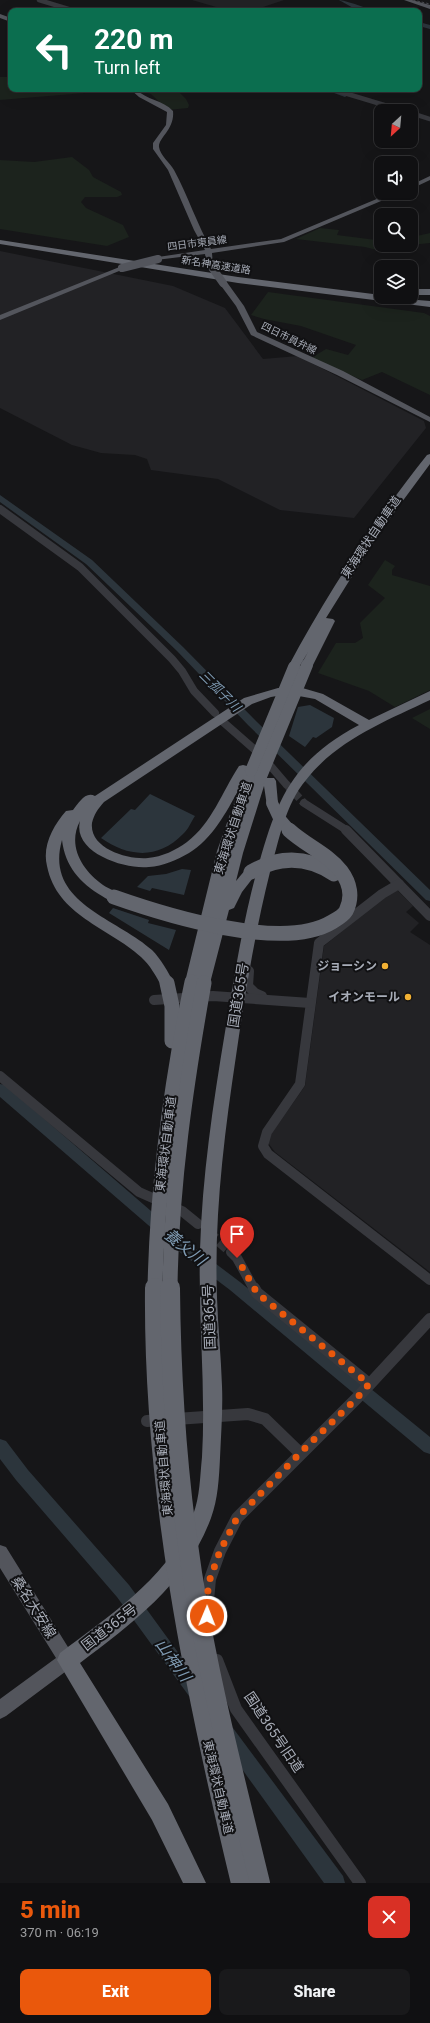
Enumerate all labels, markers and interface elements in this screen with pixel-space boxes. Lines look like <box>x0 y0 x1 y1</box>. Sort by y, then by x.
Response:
text: 220 m <box>94 23 173 56</box>
icon: left <box>28 24 80 76</box>
text: Turn left <box>94 57 160 78</box>
north arrow <box>374 104 418 148</box>
map controls <box>374 104 418 304</box>
button: sound <box>374 156 418 200</box>
button: search <box>374 208 418 252</box>
street label: 四日市東員線 <box>167 234 227 252</box>
street label: 新名神高速道路 <box>181 254 251 276</box>
button: layers <box>374 260 418 304</box>
street label: 四日市員弁線 <box>260 320 318 356</box>
street label: 東海環状自動車道 <box>338 493 404 581</box>
water label: 三孤子川 <box>196 667 245 716</box>
street label: 東海環状自動車道 <box>212 780 254 876</box>
place label: ジョーシン <box>317 959 377 973</box>
street label: 国道365号 <box>225 961 251 1029</box>
marker: ジョーシン <box>380 961 390 971</box>
place label: イオンモール <box>328 990 400 1004</box>
marker: イオンモール <box>403 992 413 1002</box>
street label: 東海環状自動車道 <box>153 1095 179 1193</box>
pin <box>220 1217 254 1258</box>
icon: arrive <box>226 1223 248 1245</box>
water label: 養父川 <box>160 1225 211 1271</box>
street label: 国道365号 <box>200 1284 218 1350</box>
street label: 東海環状自動車道 <box>153 1420 175 1516</box>
street label: 桑名大安線 <box>9 1573 59 1641</box>
position arrow <box>186 1595 228 1637</box>
street label: 国道365号 <box>78 1600 140 1654</box>
water label: 山神川 <box>151 1635 196 1687</box>
street label: 国道365号旧道 <box>241 1689 307 1775</box>
street label: 東海環状自動車道 <box>200 1739 236 1835</box>
text: 5 min <box>20 1896 81 1924</box>
button: close <box>368 1896 410 1938</box>
text: 370 m · 06:19 <box>20 1925 99 1940</box>
button: Exit <box>20 1969 211 2015</box>
button: Share <box>219 1969 410 2015</box>

